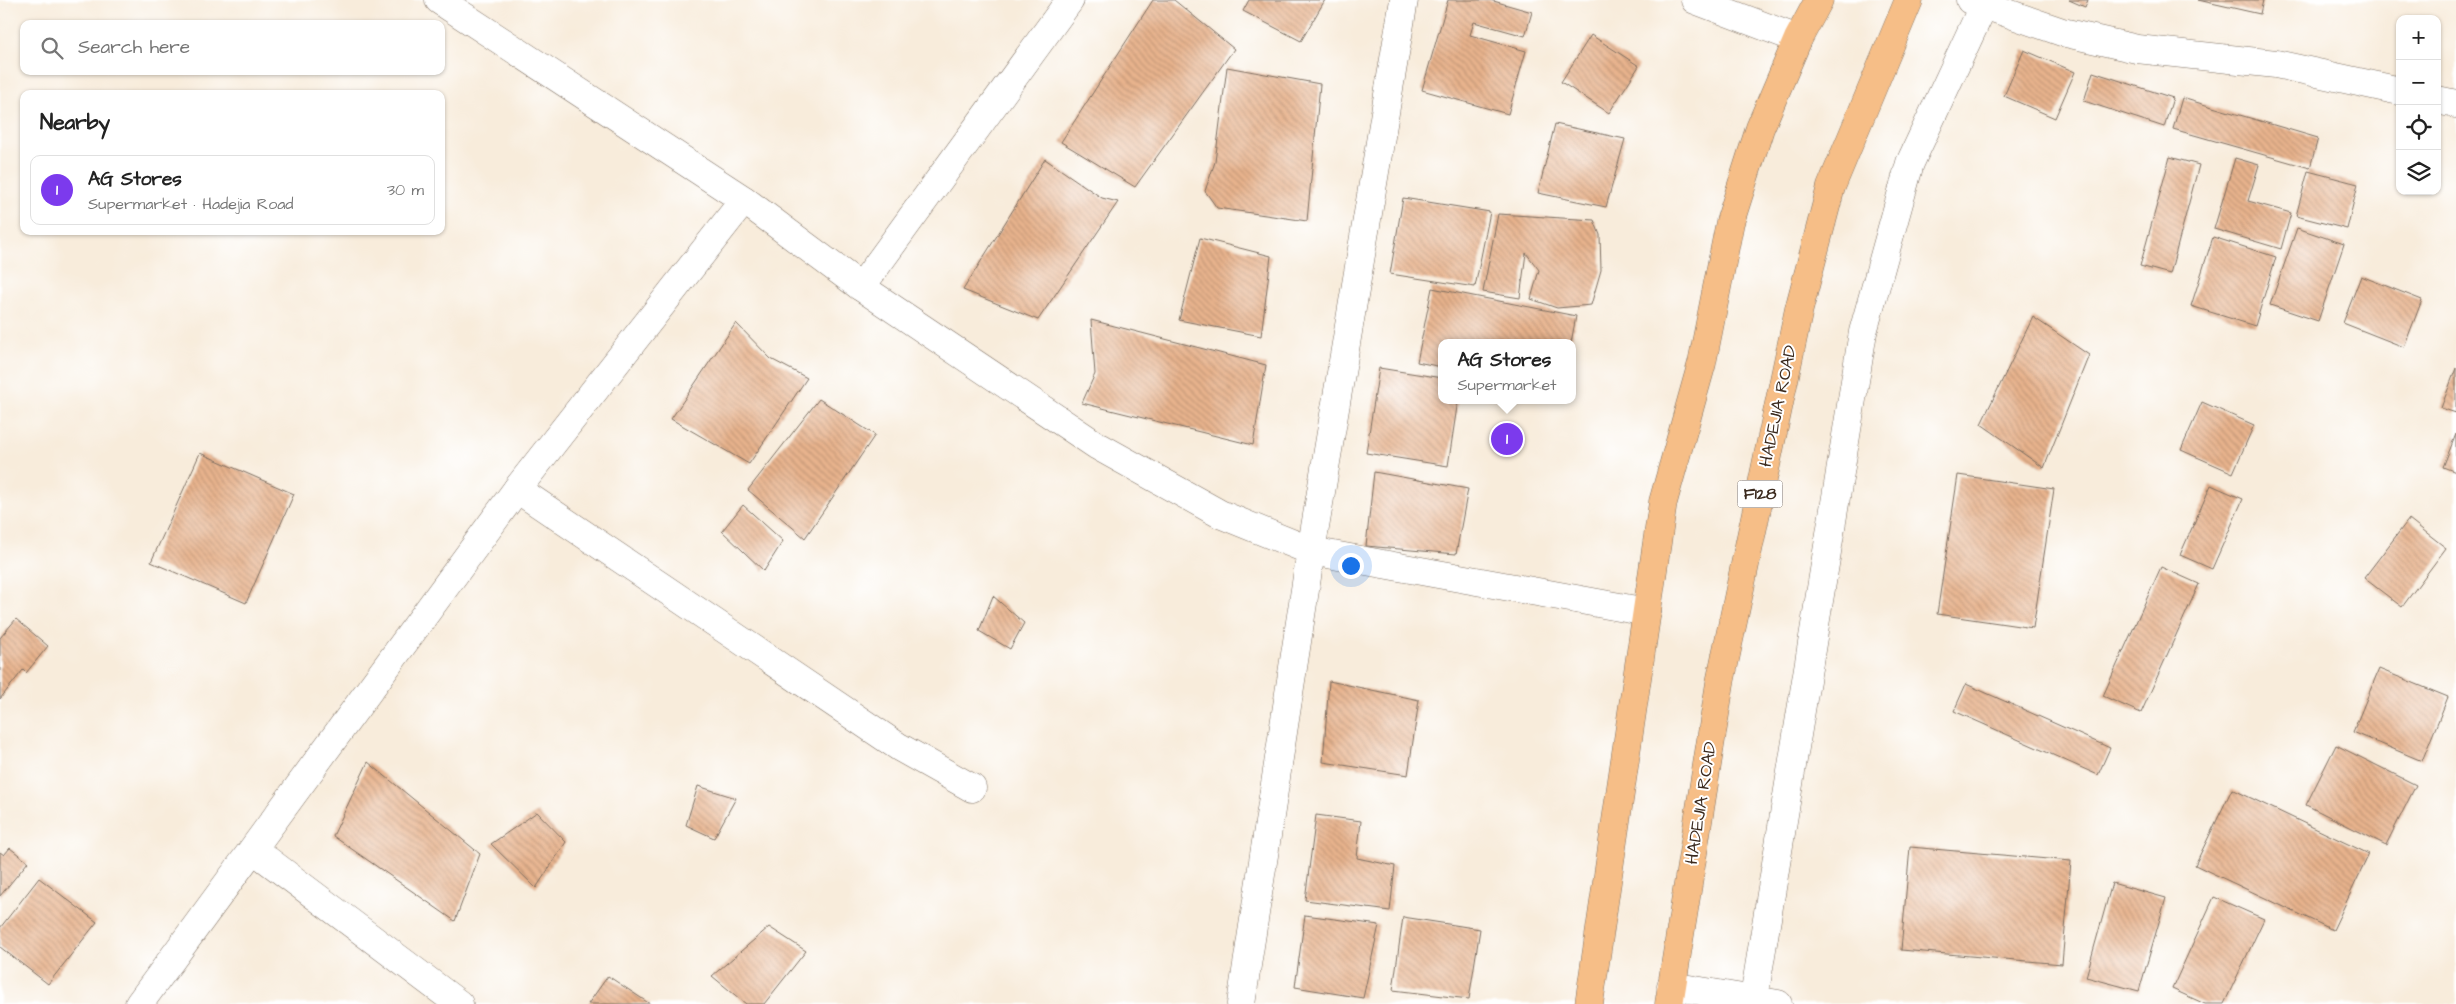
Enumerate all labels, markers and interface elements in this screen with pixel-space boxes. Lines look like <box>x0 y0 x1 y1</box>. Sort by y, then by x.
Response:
map controls <box>2396 15 2441 195</box>
button: + <box>2396 15 2441 60</box>
search box <box>20 20 445 75</box>
icon: search <box>38 34 66 62</box>
text: Search here <box>78 34 190 61</box>
button: − <box>2396 60 2441 105</box>
button: locate <box>2396 105 2441 150</box>
text: Nearby <box>40 108 110 137</box>
button: layers <box>2396 150 2441 195</box>
text: AG Stores <box>88 166 182 193</box>
text: 1 <box>56 179 58 201</box>
text: 30 m <box>387 179 424 201</box>
text: Supermarket · Hadejia Road <box>88 193 293 215</box>
popup <box>1438 339 1576 404</box>
street label: HADEJIA ROAD <box>1753 343 1803 469</box>
text: AG Stores <box>1457 347 1551 374</box>
text: Supermarket <box>1457 374 1557 396</box>
pin: 1 <box>1491 420 1523 458</box>
road number: F128 <box>1738 480 1782 508</box>
your location <box>1338 553 1364 579</box>
street label: HADEJIA ROAD <box>1679 740 1723 866</box>

